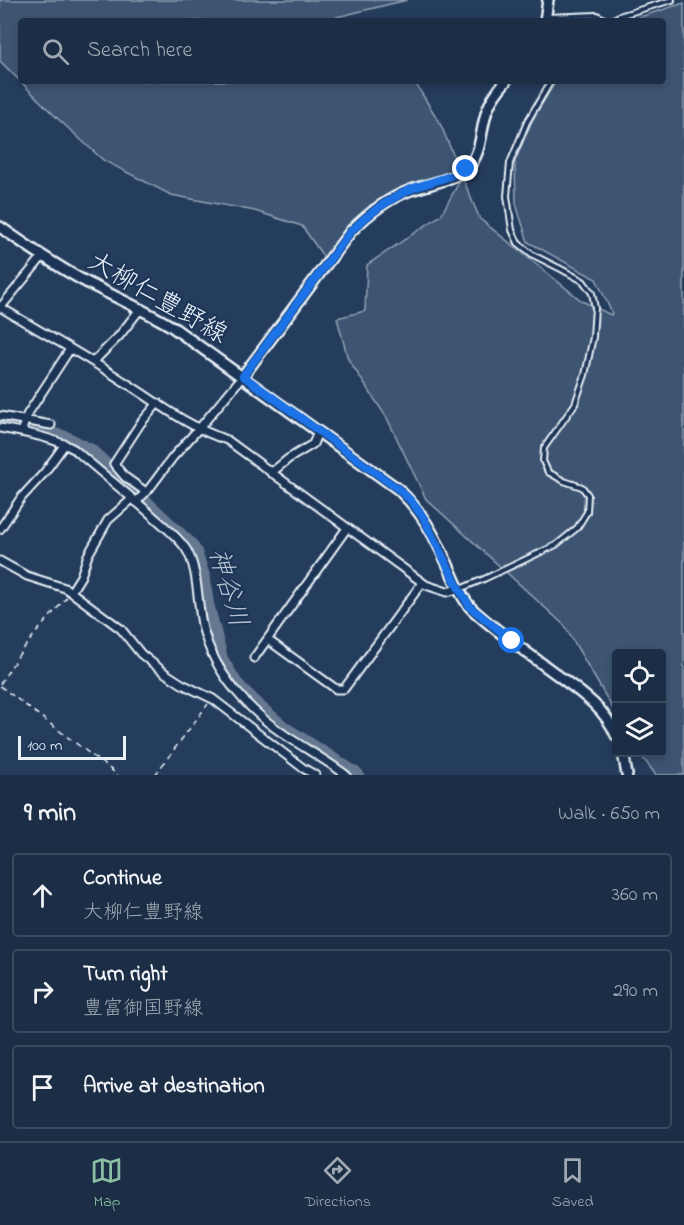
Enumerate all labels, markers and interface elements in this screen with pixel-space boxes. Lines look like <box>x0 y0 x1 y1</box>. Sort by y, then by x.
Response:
search box <box>18 18 666 84</box>
icon: search <box>39 35 72 68</box>
text: Search here <box>87 35 192 67</box>
route end <box>452 155 478 181</box>
street label: 大柳仁豊野線 <box>80 244 234 354</box>
water label: 神谷川 <box>197 544 257 632</box>
route start <box>498 627 524 653</box>
map controls <box>612 649 666 757</box>
button: locate <box>612 649 666 703</box>
button: layers <box>612 703 666 757</box>
scale bar <box>18 733 126 760</box>
text: 100 m <box>27 734 62 758</box>
text: 9 min <box>24 795 76 833</box>
text: Walk · 650 m <box>558 800 660 829</box>
text: Continue <box>83 863 162 895</box>
icon: ahead <box>26 879 59 912</box>
text: 360 m <box>612 881 658 910</box>
text: 大柳仁豊野線 <box>83 899 203 928</box>
text: Turn right <box>83 959 168 991</box>
icon: right <box>26 975 59 1008</box>
text: 290 m <box>613 977 658 1006</box>
text: 豊富御国野線 <box>83 995 203 1024</box>
icon: arrive <box>26 1071 59 1104</box>
text: Arrive at destination <box>83 1071 265 1103</box>
tab: Map <box>90 1154 123 1214</box>
tab: Directions <box>304 1154 371 1214</box>
tab: Saved <box>552 1154 594 1214</box>

